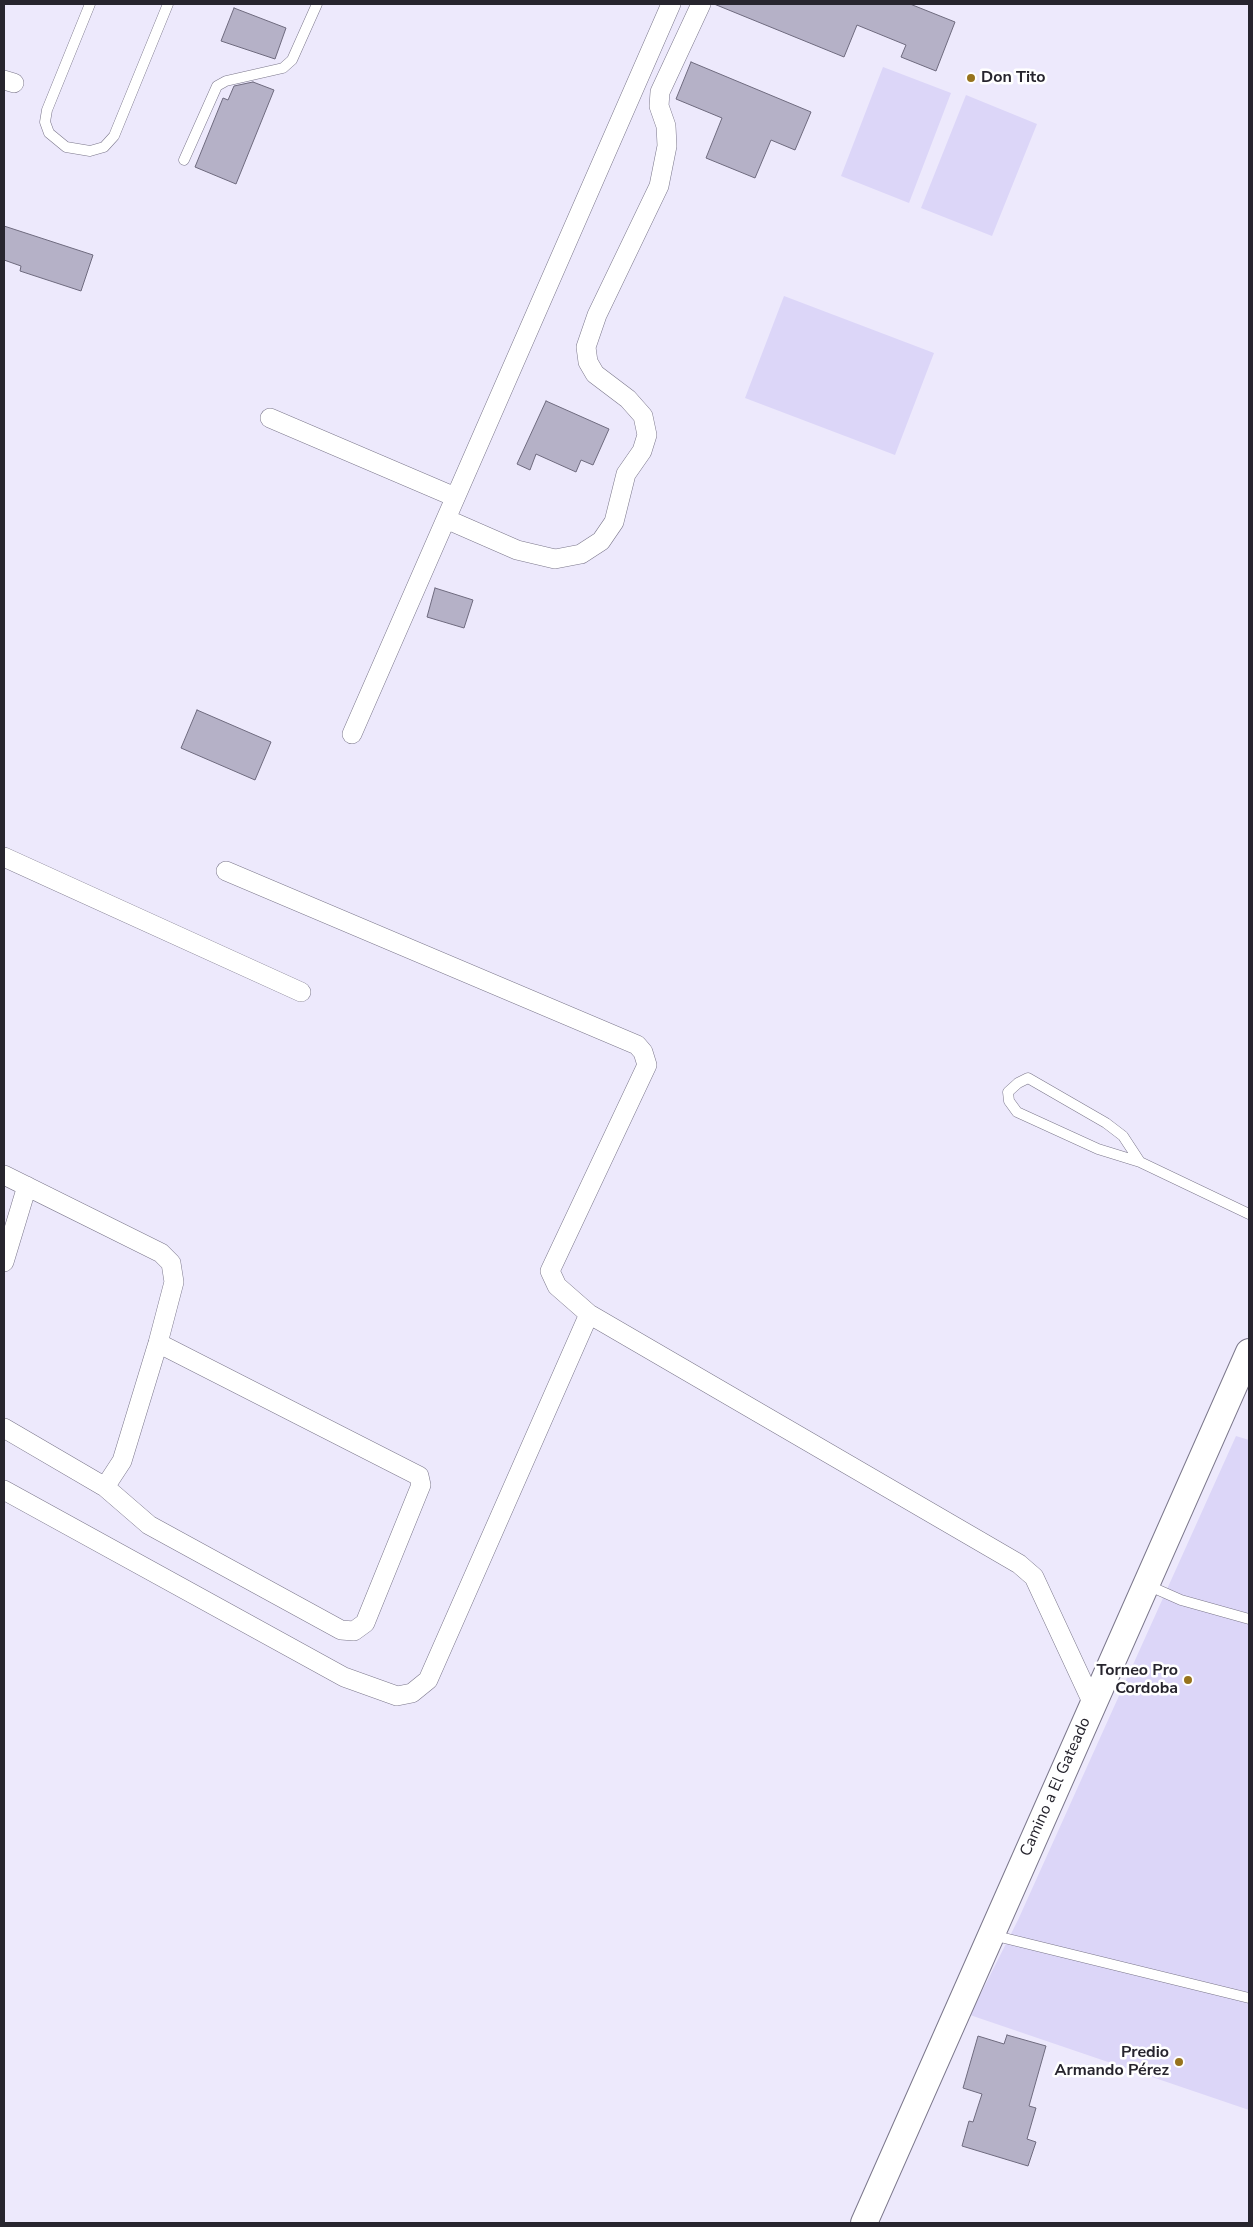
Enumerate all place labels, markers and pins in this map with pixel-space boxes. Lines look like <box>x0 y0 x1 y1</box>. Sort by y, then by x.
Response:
place label: Don Tito <box>981 68 1045 88</box>
marker: Don Tito <box>965 72 977 84</box>
place label: Torneo Pro Cordoba <box>1097 1661 1178 1699</box>
marker: Torneo Pro Cordoba <box>1182 1674 1194 1686</box>
place label: Predio Armando Pérez <box>1055 2043 1169 2081</box>
marker: Predio Armando Pérez <box>1173 2056 1185 2068</box>

